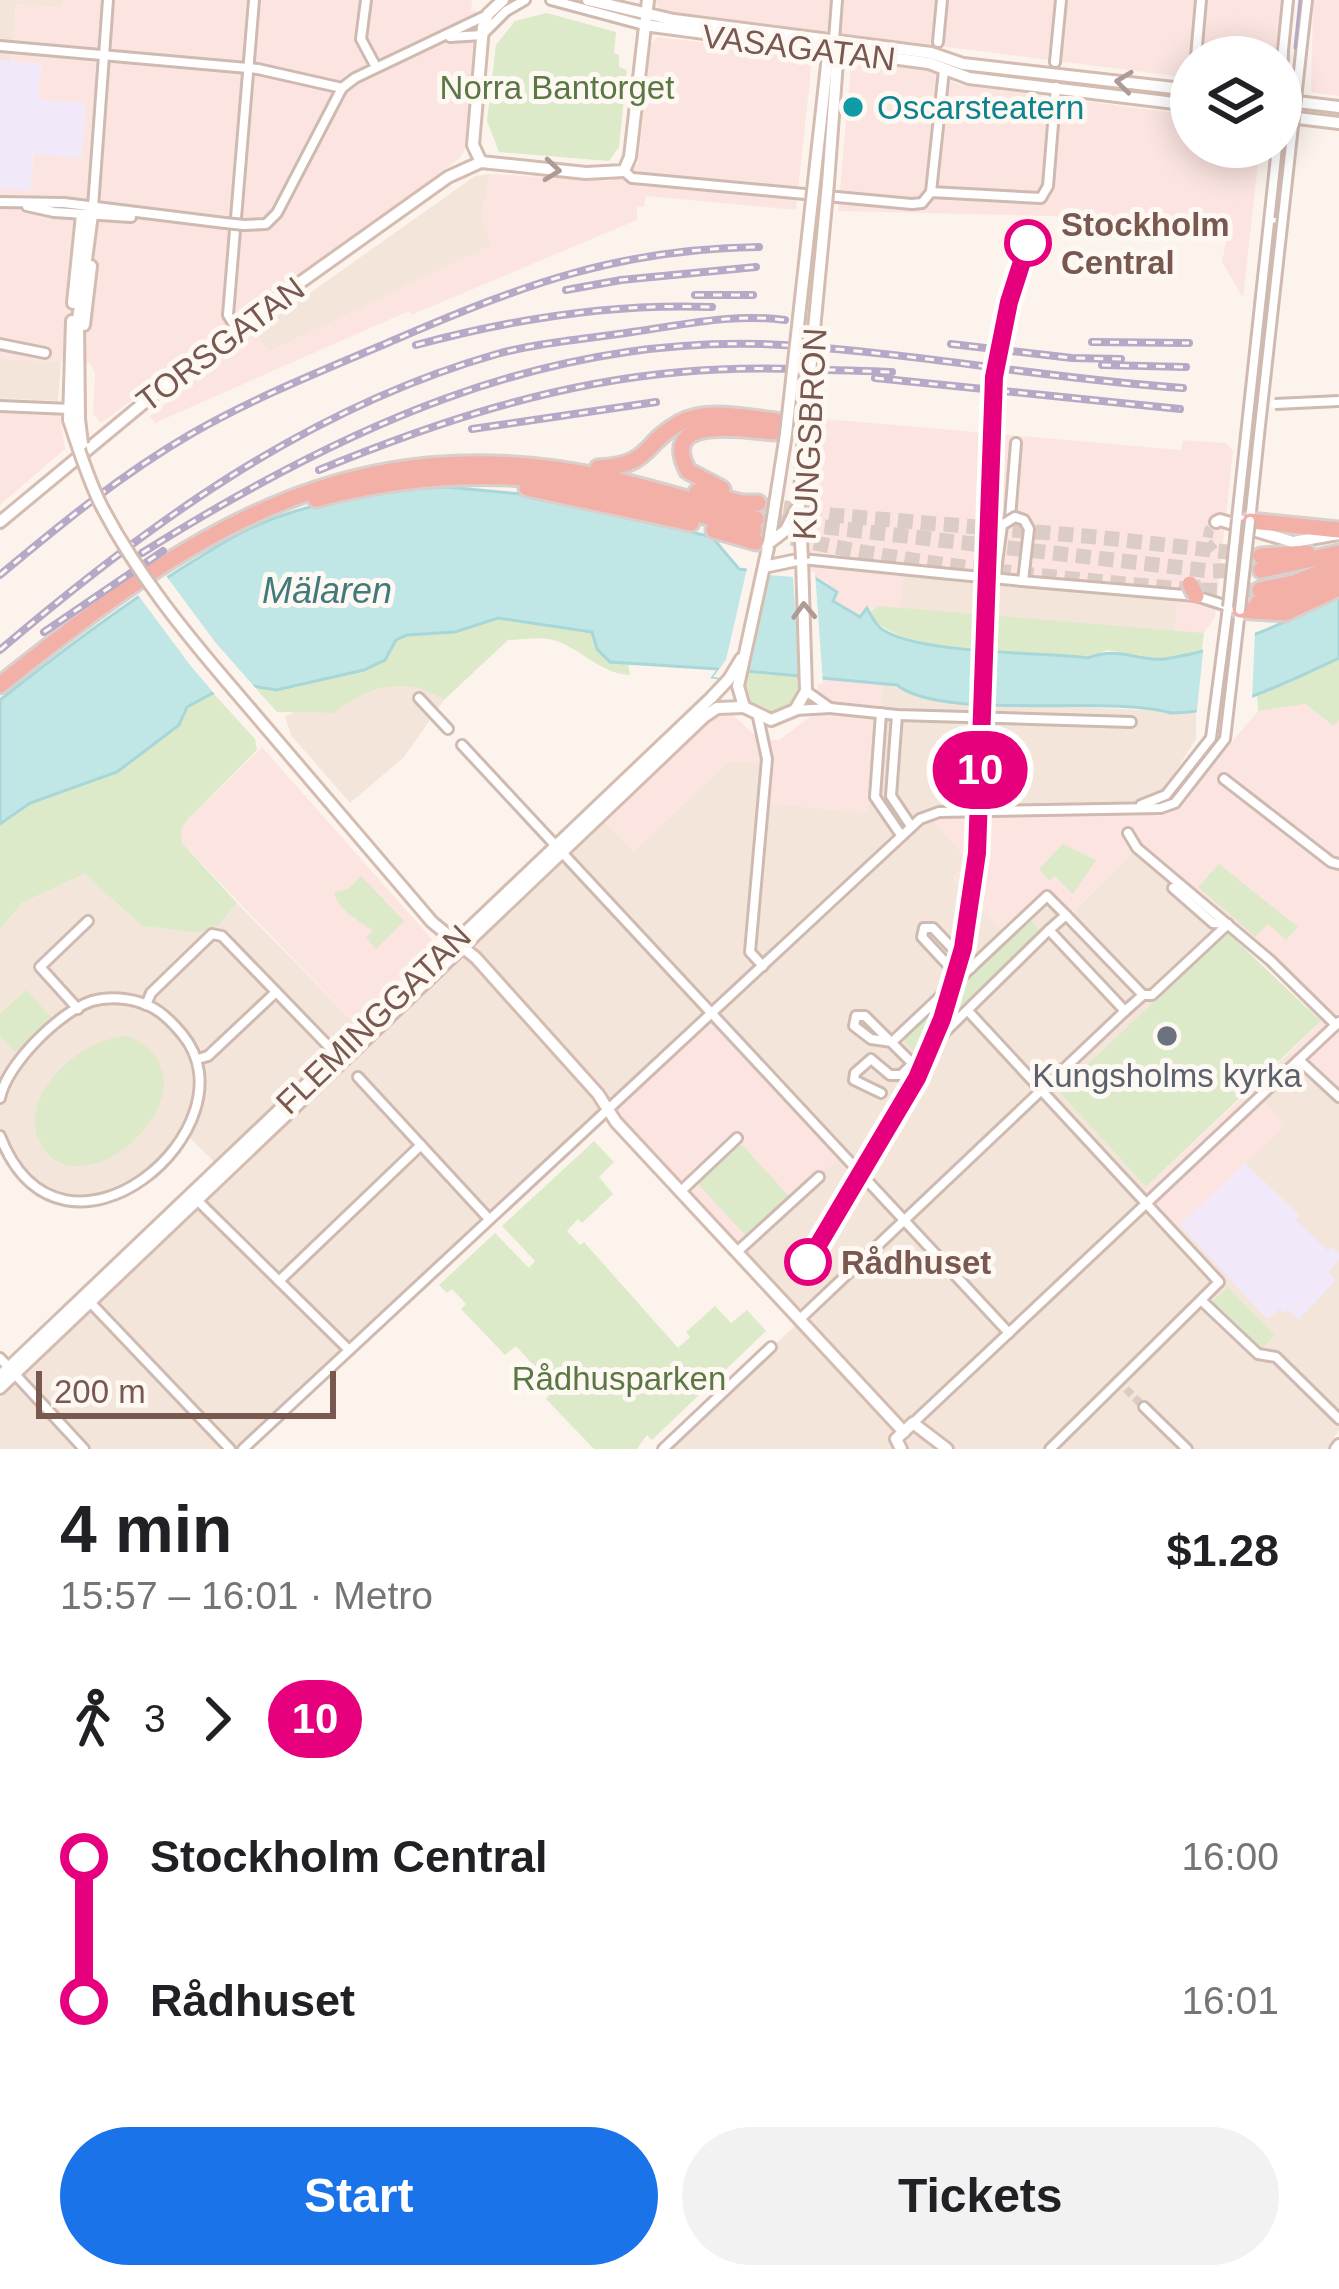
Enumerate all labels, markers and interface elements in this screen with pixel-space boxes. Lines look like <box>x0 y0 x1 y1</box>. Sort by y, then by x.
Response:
street label: VASAGATAN <box>700 17 898 78</box>
map controls <box>1170 36 1302 168</box>
button: layers <box>1170 36 1302 168</box>
park label: Norra Bantorget <box>440 69 674 106</box>
one-way arrow <box>1114 69 1134 95</box>
place label: Oscarsteatern <box>877 89 1084 126</box>
marker: Oscarsteatern <box>840 94 866 120</box>
one-way arrow <box>543 157 562 182</box>
place label: Stockholm Central <box>1061 206 1230 281</box>
marker: Stockholm Central <box>1006 221 1050 265</box>
street label: TORSGATAN <box>129 269 311 419</box>
street label: KUNGSBRON <box>785 327 834 541</box>
water label: Mälaren <box>262 570 392 611</box>
one-way arrow <box>791 601 817 620</box>
line badge: 10 <box>926 731 1034 809</box>
text: 10 <box>957 746 1003 793</box>
street label: FLEMINGGATAN <box>269 917 478 1121</box>
marker: Kungsholms kyrka <box>1154 1023 1180 1049</box>
place label: Kungsholms kyrka <box>1032 1057 1302 1094</box>
marker: Rådhuset <box>786 1240 830 1284</box>
place label: Rådhuset <box>841 1244 991 1281</box>
park label: Rådhusparken <box>512 1360 726 1397</box>
scale bar <box>36 1365 336 1418</box>
text: 200 m <box>54 1373 146 1410</box>
text: 4 min <box>60 1492 232 1566</box>
text: $1.28 <box>1166 1525 1279 1576</box>
text: 15:57 – 16:01 · Metro <box>60 1574 433 1617</box>
icon: walk <box>60 1686 126 1752</box>
icon: forward <box>184 1686 250 1752</box>
text: 10 <box>292 1695 338 1742</box>
text: 3 <box>144 1697 166 1740</box>
text: Stockholm Central <box>150 1831 548 1882</box>
text: 16:00 <box>1181 1835 1279 1878</box>
text: Rådhuset <box>150 1975 355 2026</box>
text: 16:01 <box>1181 1979 1279 2022</box>
button: Start <box>60 2127 658 2265</box>
button: Tickets <box>682 2127 1279 2265</box>

